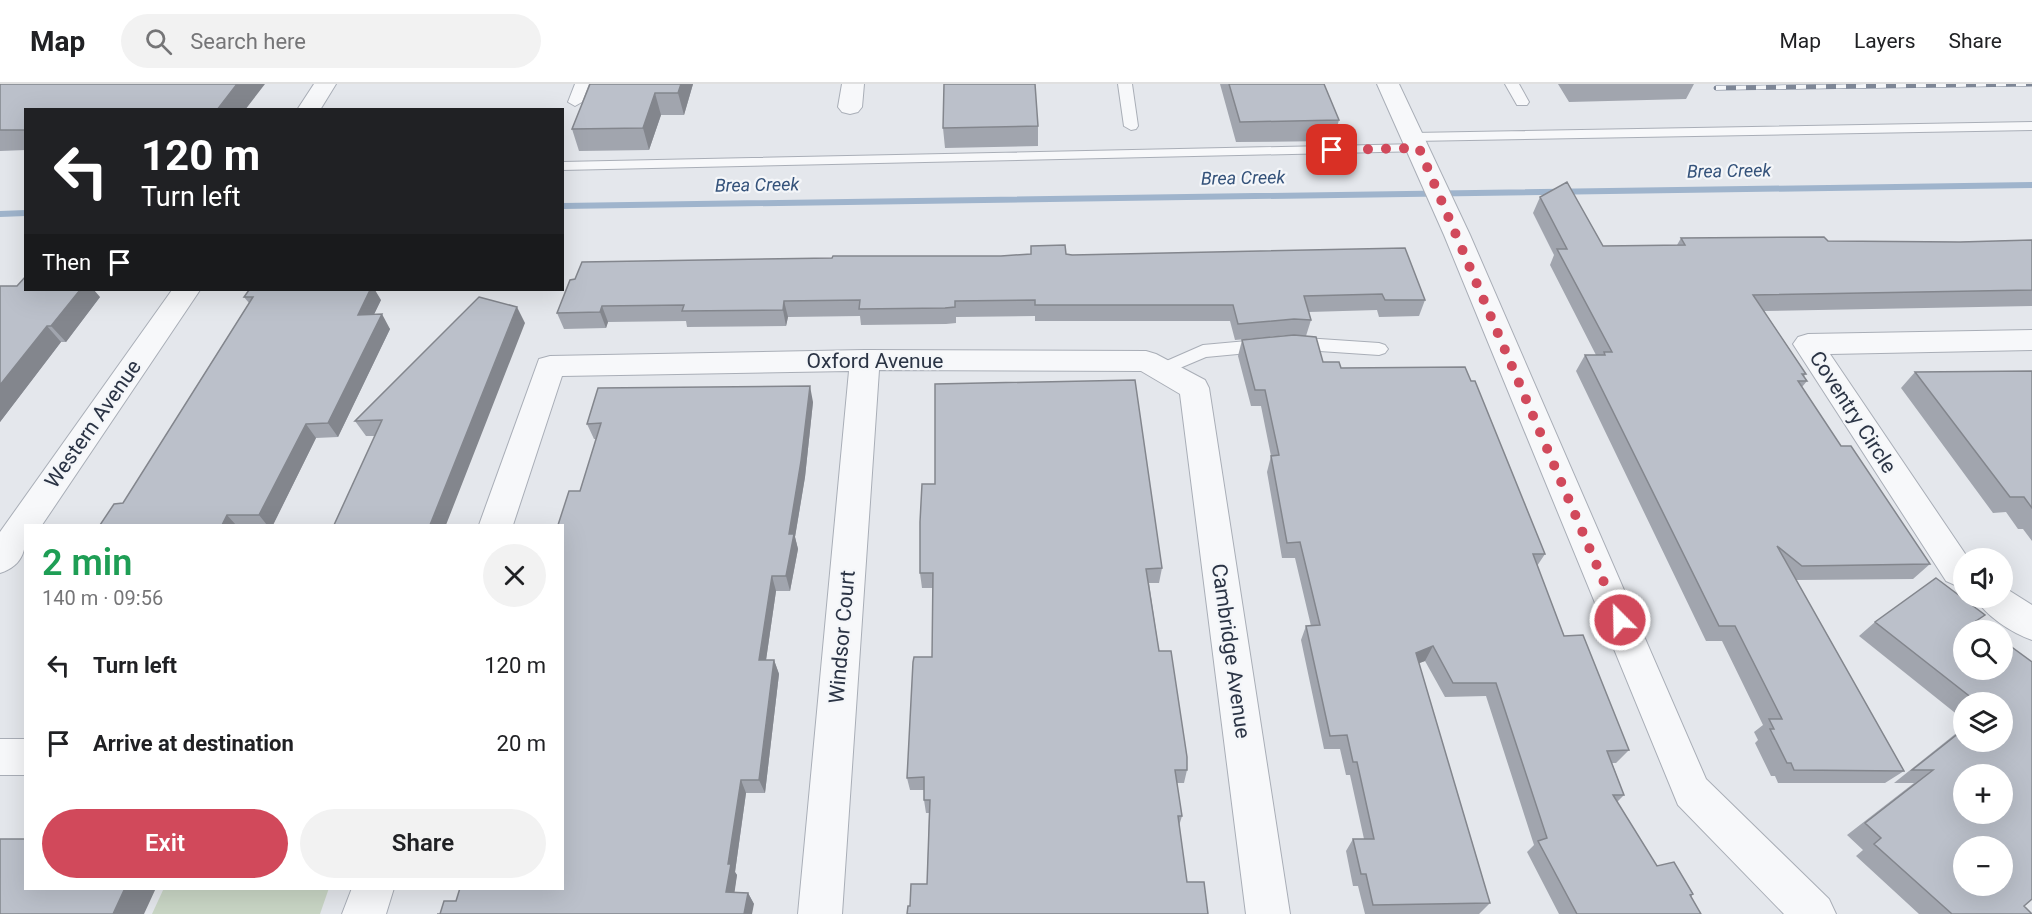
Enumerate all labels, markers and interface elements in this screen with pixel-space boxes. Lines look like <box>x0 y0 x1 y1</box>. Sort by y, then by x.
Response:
search box <box>121 14 541 68</box>
text: Map <box>30 25 85 58</box>
icon: search <box>142 25 175 58</box>
text: Search here <box>190 29 306 54</box>
text: Map <box>1779 29 1821 53</box>
text: Layers <box>1854 29 1915 53</box>
text: Share <box>1948 29 2002 53</box>
pin <box>1306 124 1357 175</box>
text: 120 m <box>141 131 260 180</box>
icon: left <box>42 132 120 210</box>
icon: arrive <box>1315 133 1348 166</box>
water label: Brea Creek <box>1687 159 1772 182</box>
water label: Brea Creek <box>1201 166 1286 189</box>
water label: Brea Creek <box>715 173 800 196</box>
text: Turn left <box>141 181 241 213</box>
icon: arrive <box>103 246 136 279</box>
text: Then <box>42 250 91 275</box>
street label: Coventry Circle <box>1805 347 1901 477</box>
street label: Oxford Avenue <box>807 349 943 373</box>
street label: Western Avenue <box>40 355 146 493</box>
text: 2 min <box>42 542 132 584</box>
button: close <box>483 544 546 607</box>
map controls <box>1953 548 2013 896</box>
button: sound <box>1953 548 2013 608</box>
street label: Cambridge Avenue <box>1207 562 1255 740</box>
street label: Windsor Court <box>824 569 860 705</box>
text: 140 m · 09:56 <box>42 586 163 610</box>
position arrow <box>1588 588 1652 652</box>
button: search <box>1953 620 2013 680</box>
icon: left <box>42 649 75 682</box>
text: Turn left <box>93 653 177 678</box>
text: 120 m <box>484 653 546 678</box>
button: layers <box>1953 692 2013 752</box>
icon: arrive <box>42 727 75 760</box>
text: Arrive at destination <box>93 731 294 756</box>
text: 20 m <box>497 731 546 756</box>
button: + <box>1953 764 2013 824</box>
button: Exit <box>42 809 288 878</box>
button: Share <box>300 809 546 878</box>
button: − <box>1953 836 2013 896</box>

